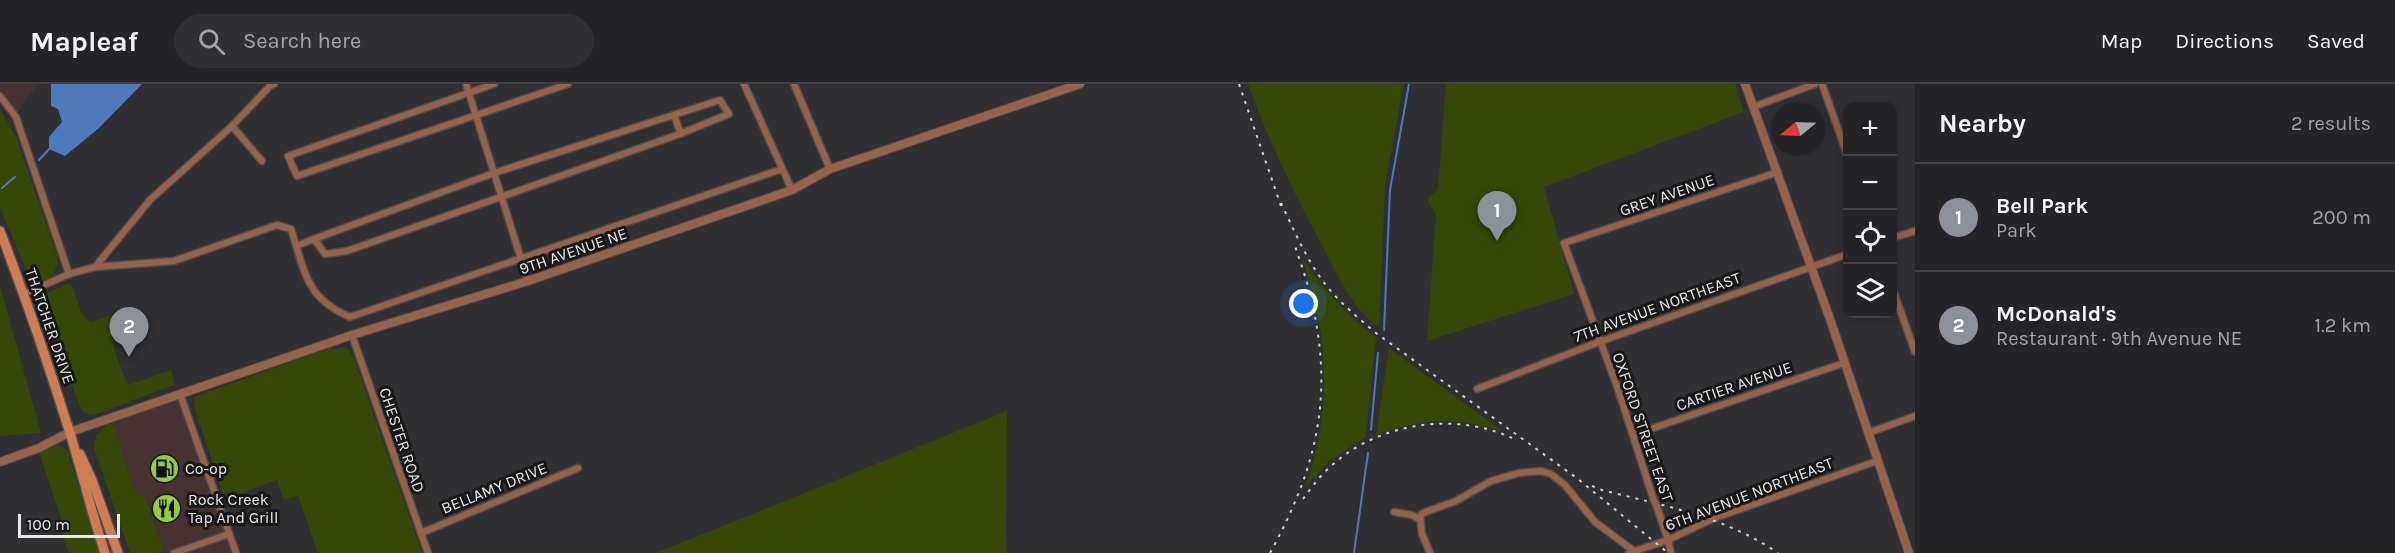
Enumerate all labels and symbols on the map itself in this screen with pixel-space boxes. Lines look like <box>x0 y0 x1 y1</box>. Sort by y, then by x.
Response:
north arrow <box>1771 102 1825 156</box>
street label: GREY AVENUE <box>1617 170 1717 220</box>
pin: 1 <box>1478 192 1516 241</box>
street label: 9TH AVENUE NE <box>517 224 629 278</box>
street label: THATCHER DRIVE <box>21 266 79 386</box>
street label: 7TH AVENUE NORTHEAST <box>1571 268 1743 346</box>
your location <box>1289 289 1318 318</box>
pin: 2 <box>110 308 148 357</box>
street label: OXFORD STREET EAST <box>1609 350 1677 504</box>
street label: CARTIER AVENUE <box>1674 357 1794 415</box>
street label: CHESTER ROAD <box>375 385 429 495</box>
fuel station icon: Co-op <box>148 452 180 484</box>
street label: 6TH AVENUE NORTHEAST <box>1662 453 1836 535</box>
street label: BELLAMY DRIVE <box>438 458 550 518</box>
place label: Co-op <box>185 459 227 478</box>
place label: Rock Creek Tap And Grill <box>188 490 279 527</box>
restaurant icon: Rock Creek Tap And Grill <box>151 492 183 524</box>
scale bar <box>18 511 120 538</box>

